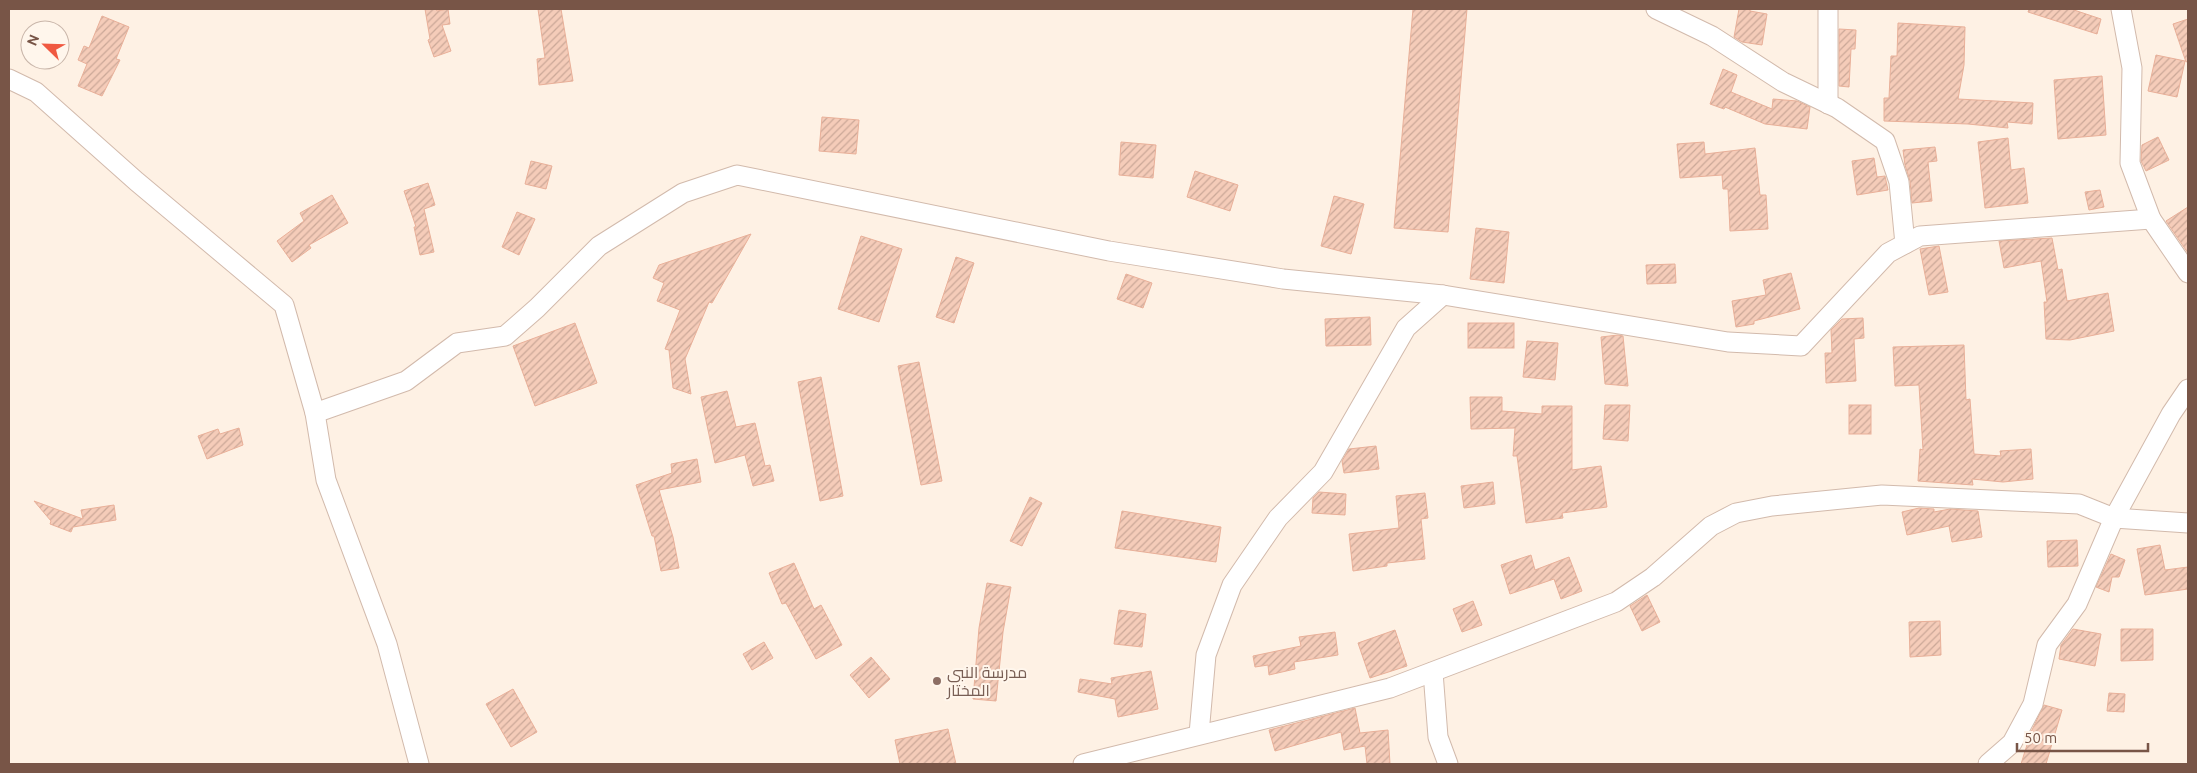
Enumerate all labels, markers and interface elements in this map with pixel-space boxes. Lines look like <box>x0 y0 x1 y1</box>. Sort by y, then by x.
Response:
north arrow <box>20 20 70 70</box>
text: N <box>24 32 42 48</box>
place label: مدرسة النبي المختار <box>946 663 1027 700</box>
marker: مدرسة النبي المختار <box>931 675 943 687</box>
scale bar <box>2017 720 2148 752</box>
text: 50 m <box>2024 729 2057 746</box>

